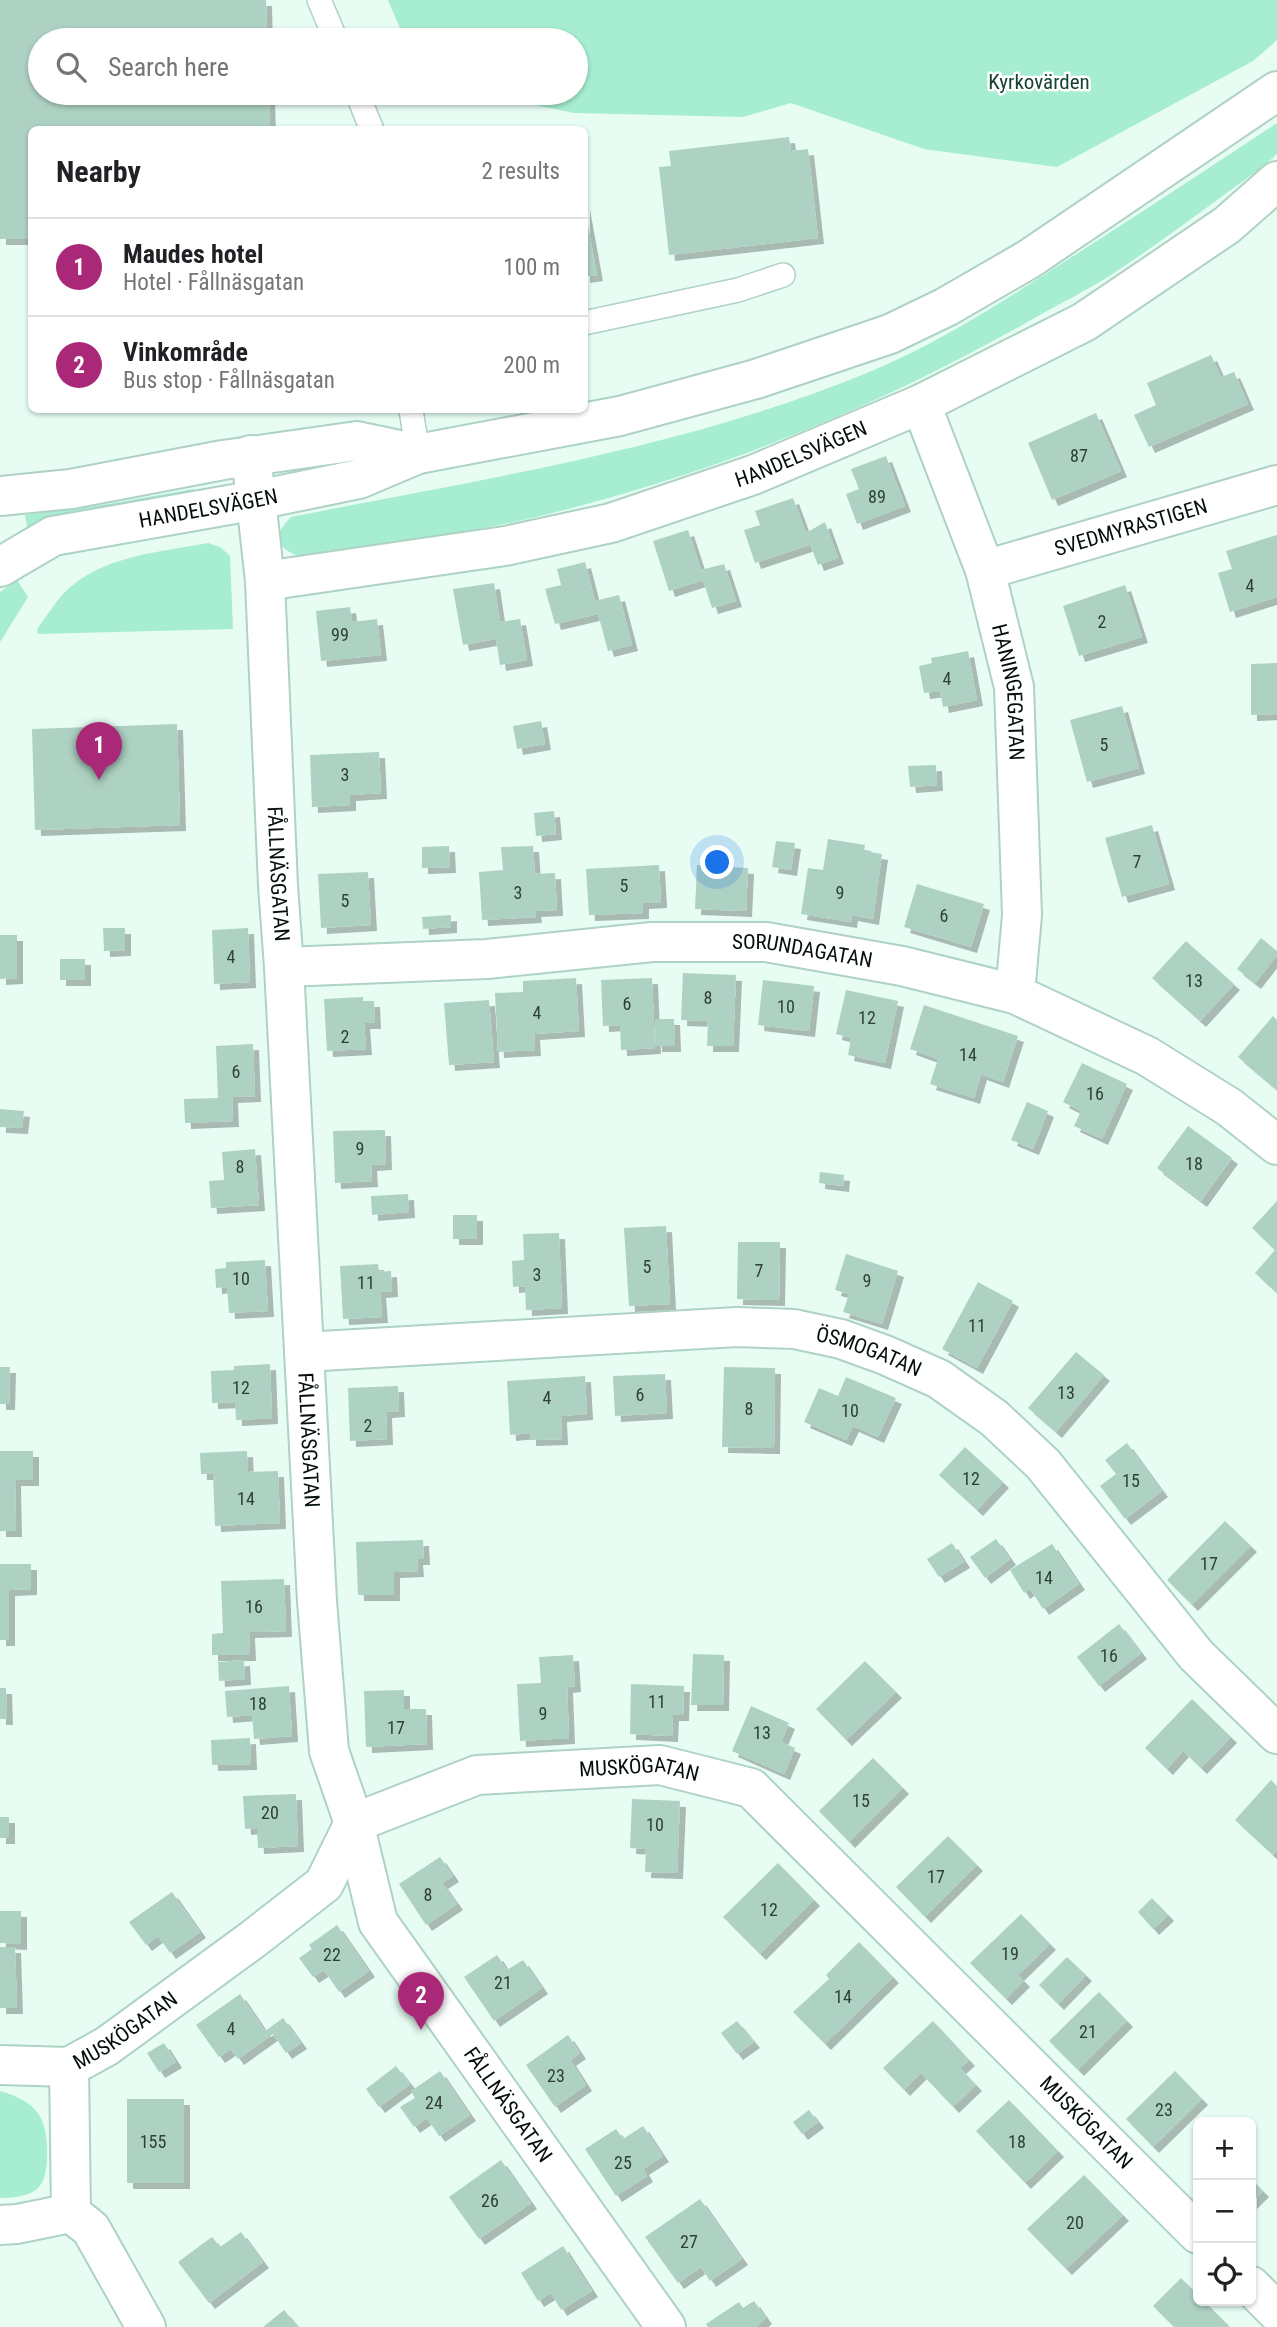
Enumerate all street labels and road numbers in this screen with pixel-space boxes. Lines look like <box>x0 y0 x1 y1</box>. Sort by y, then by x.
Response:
street label: HANDELSVÄGEN <box>732 416 870 492</box>
street label: HANDELSVÄGEN <box>137 484 280 533</box>
street label: SVEDMYRASTIGEN <box>1052 494 1210 561</box>
street label: HANINGEGATAN <box>987 622 1029 761</box>
street label: FÅLLNÄSGATAN <box>263 806 294 942</box>
street label: SORUNDAGATAN <box>732 930 874 973</box>
street label: ÖSMOGATAN <box>814 1322 925 1382</box>
street label: FÅLLNÄSGATAN <box>293 1372 324 1508</box>
street label: MUSKÖGATAN <box>579 1753 702 1786</box>
street label: MUSKÖGATAN <box>69 1987 182 2074</box>
street label: FÅLLNÄSGATAN <box>459 2043 557 2167</box>
street label: MUSKÖGATAN <box>1035 2071 1137 2174</box>

